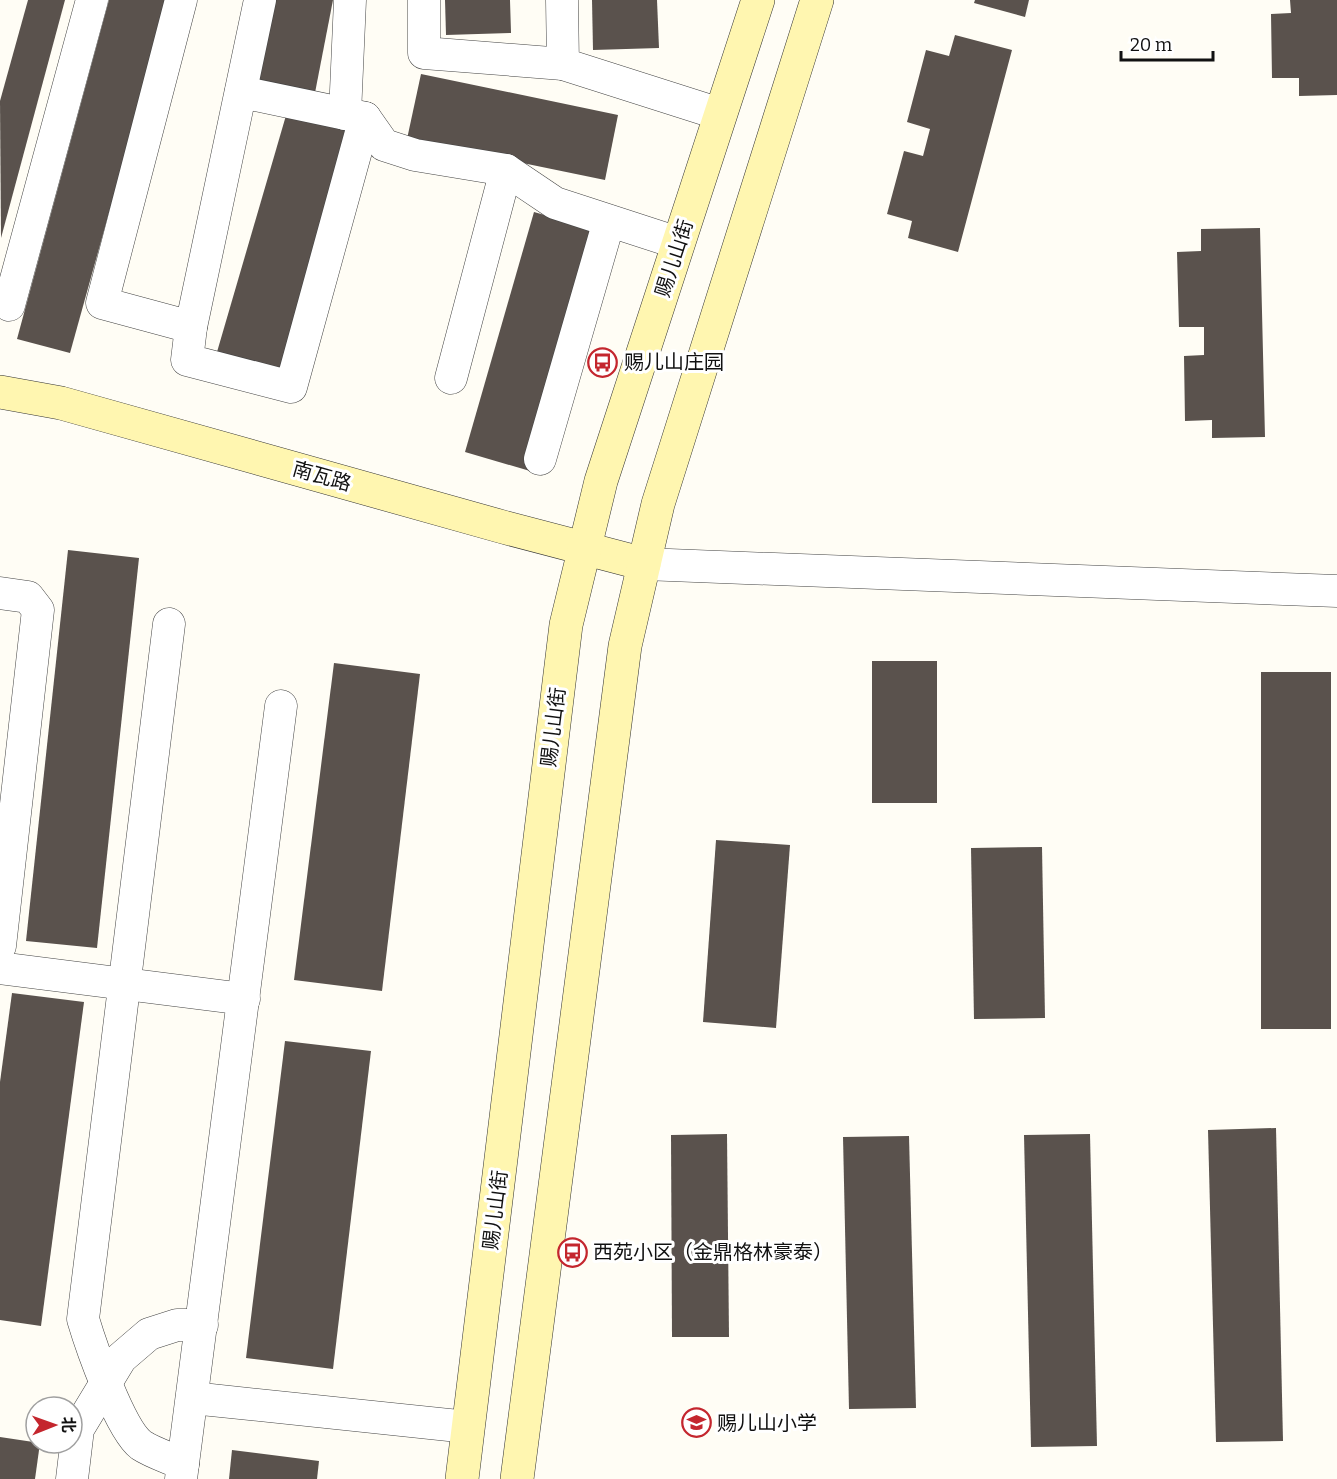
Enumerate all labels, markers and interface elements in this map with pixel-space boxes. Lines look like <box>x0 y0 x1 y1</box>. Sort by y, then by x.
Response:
scale bar <box>1121 24 1212 62</box>
text: 20 m <box>1130 34 1172 56</box>
street label: 赐儿山街 <box>650 216 698 300</box>
bus stop icon: 赐儿山庄园 <box>587 346 619 378</box>
place label: 赐儿山庄园 <box>624 350 724 374</box>
street label: 南瓦路 <box>290 456 354 496</box>
street label: 赐儿山街 <box>536 686 570 768</box>
street label: 赐儿山街 <box>478 1169 512 1251</box>
bus stop icon: 西苑小区（金鼎格林豪泰） <box>556 1236 588 1268</box>
place label: 西苑小区（金鼎格林豪泰） <box>593 1240 833 1264</box>
north arrow <box>24 1395 84 1455</box>
school or university icon: 赐儿山小学 <box>680 1407 712 1439</box>
place label: 赐儿山小学 <box>717 1411 817 1435</box>
text: 北 <box>59 1417 78 1433</box>

